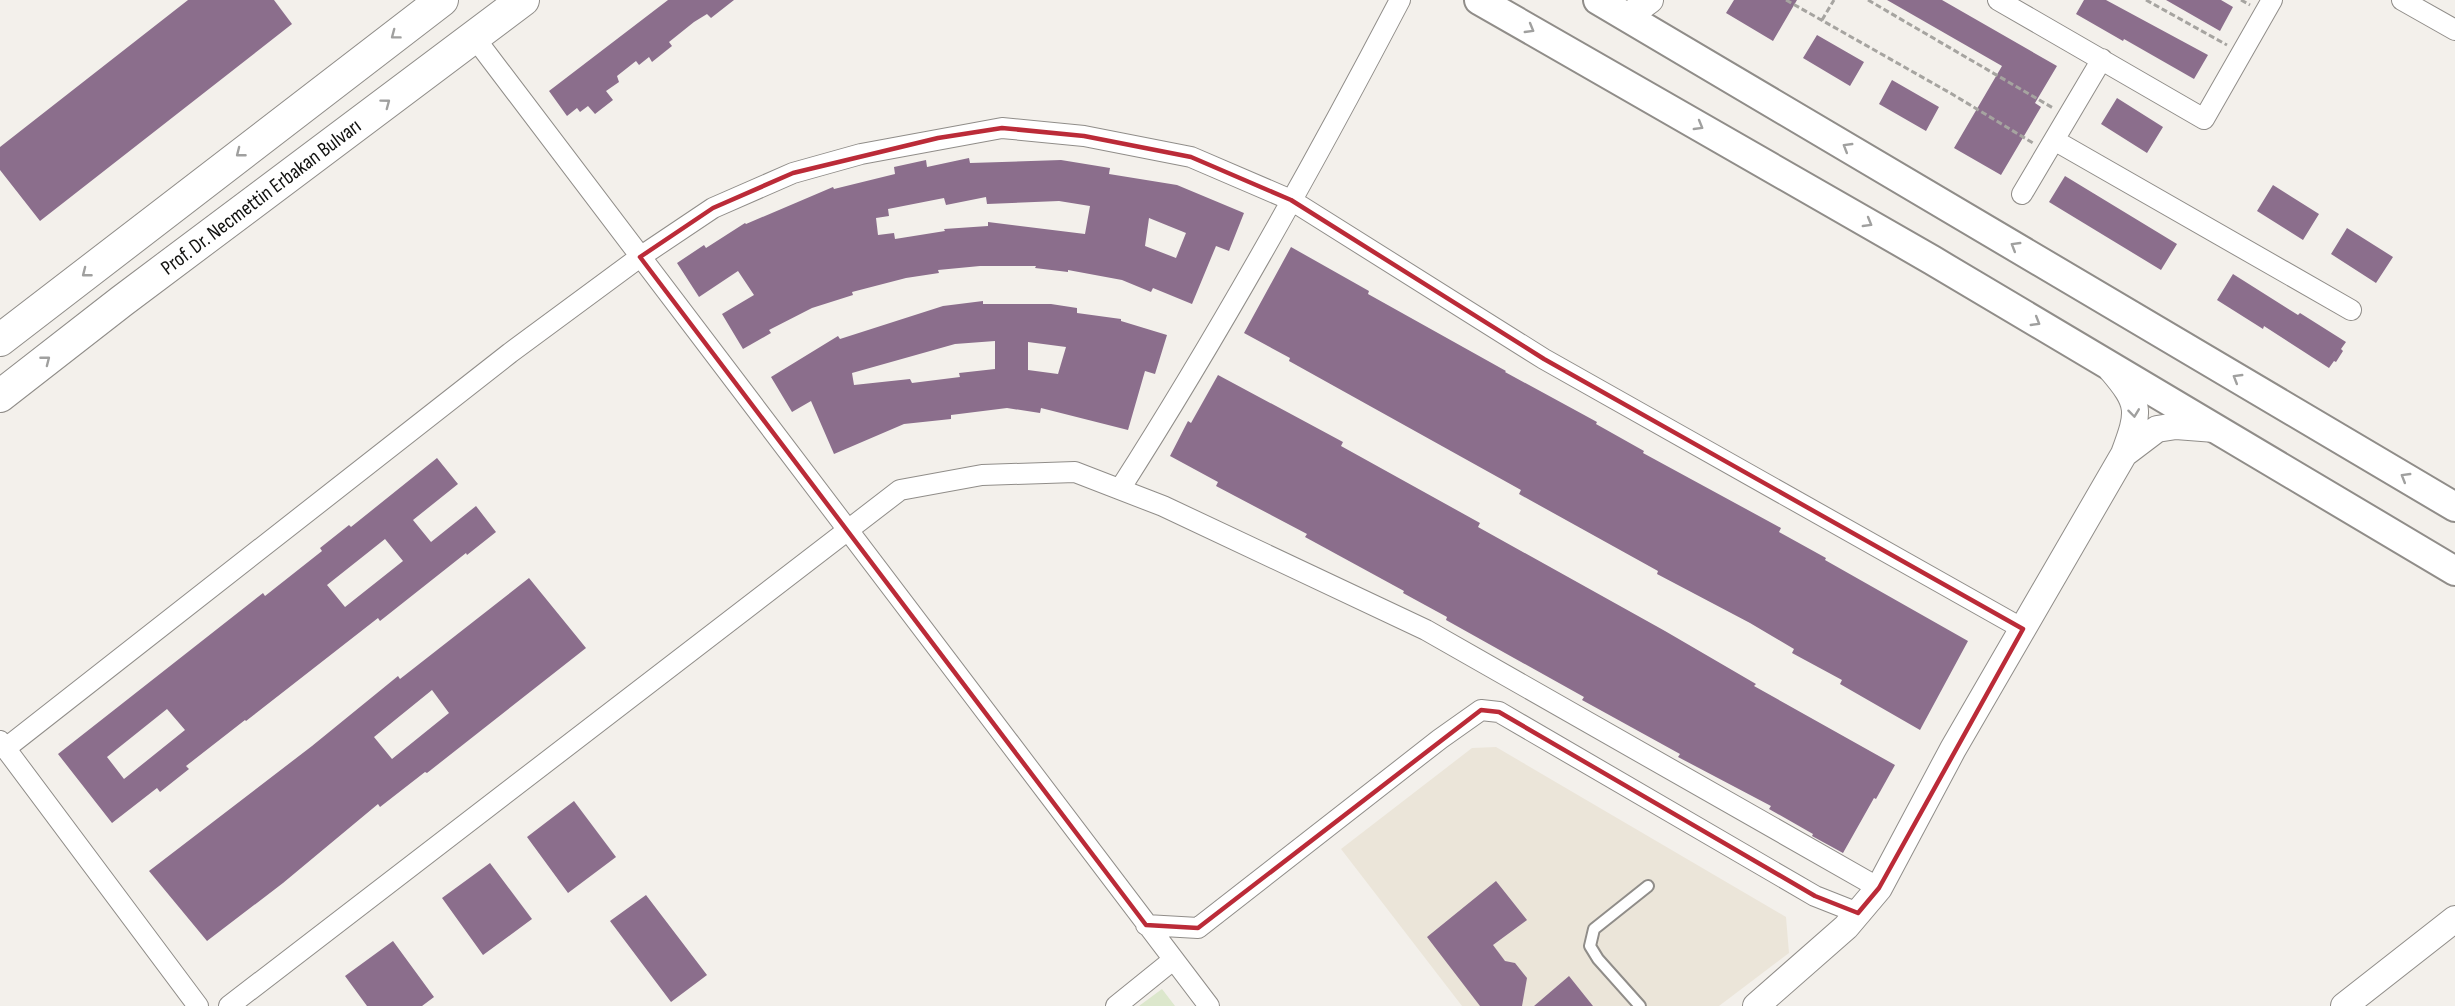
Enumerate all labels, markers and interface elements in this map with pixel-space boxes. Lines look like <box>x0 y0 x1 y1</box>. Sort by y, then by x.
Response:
one-way arrow <box>1524 22 1534 33</box>
one-way arrow <box>391 28 402 39</box>
one-way arrow <box>379 100 390 111</box>
street label: Prof. Dr. Necmettin Erbakan Bulvarı <box>156 114 366 280</box>
one-way arrow <box>1693 119 1703 131</box>
one-way arrow <box>1843 143 1853 154</box>
one-way arrow <box>236 146 247 157</box>
one-way arrow <box>1862 216 1872 228</box>
one-way arrow <box>2011 242 2021 254</box>
one-way arrow <box>82 265 93 276</box>
one-way arrow <box>2030 315 2040 326</box>
one-way arrow <box>39 357 50 368</box>
one-way arrow <box>2233 373 2243 385</box>
one-way arrow <box>2128 408 2140 418</box>
one-way arrow <box>2401 473 2411 485</box>

